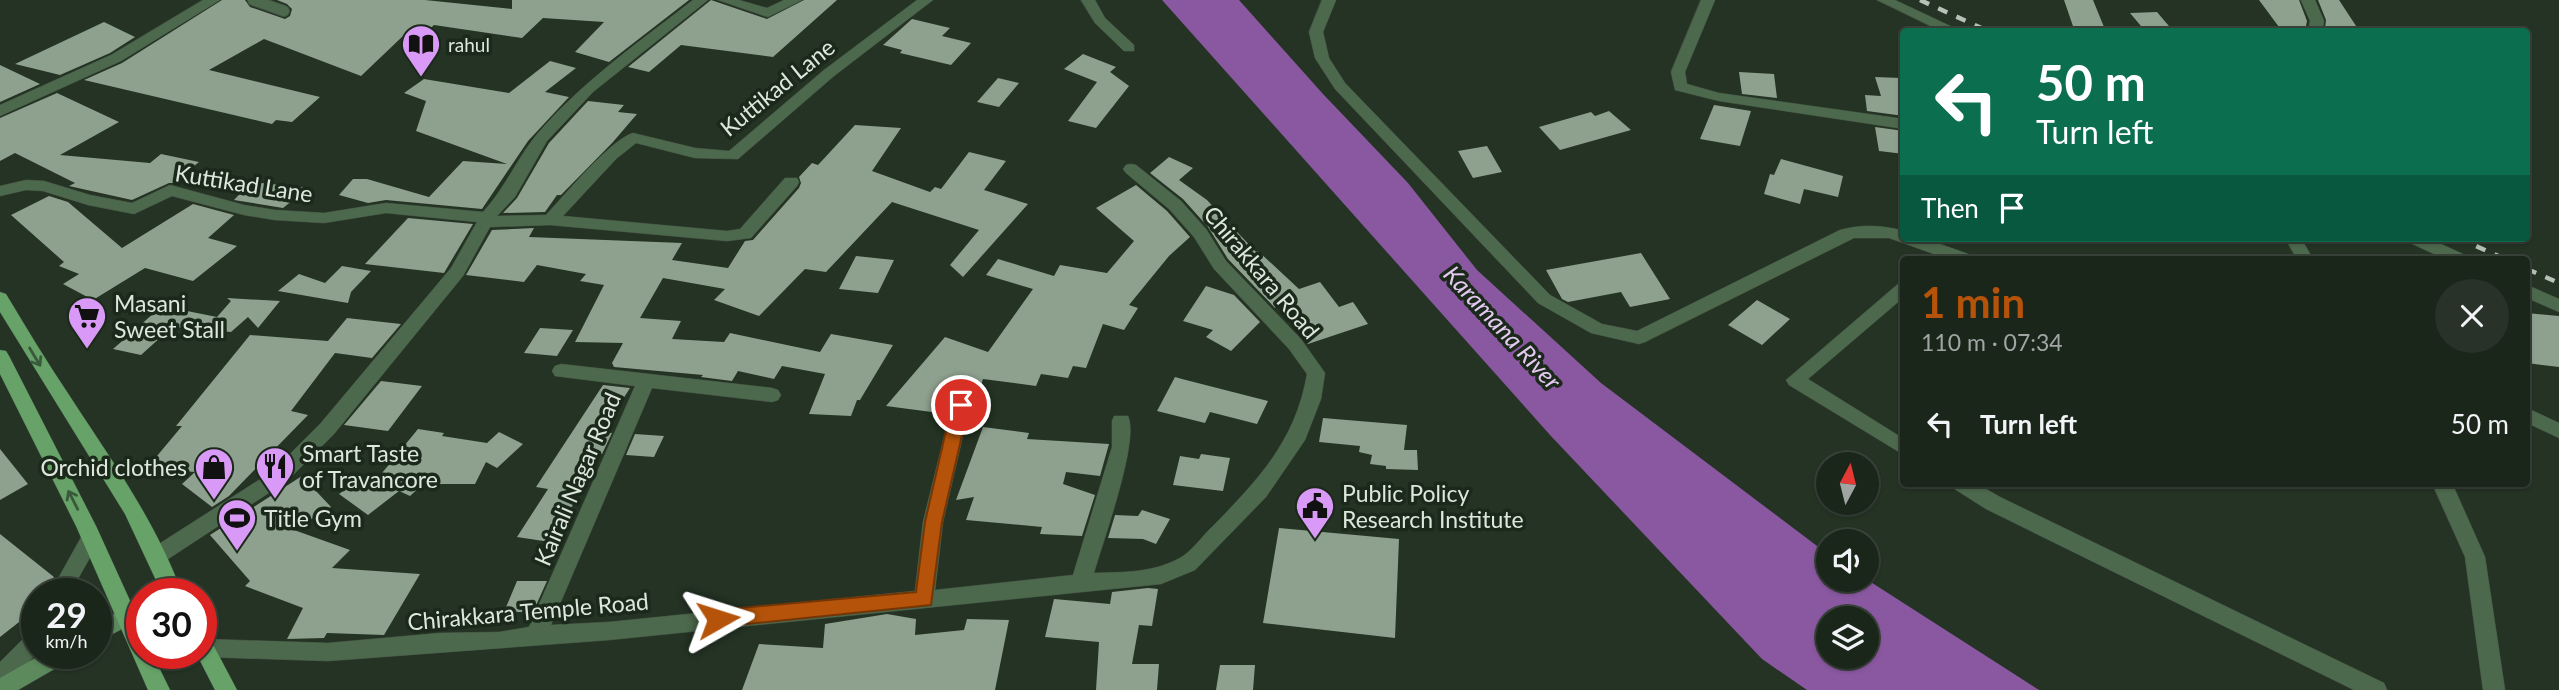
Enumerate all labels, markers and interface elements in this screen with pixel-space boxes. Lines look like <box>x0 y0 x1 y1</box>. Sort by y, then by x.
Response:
library icon: rahul <box>400 23 442 78</box>
street label: Kuttikad Lane <box>714 32 840 142</box>
place label: rahul <box>448 33 490 56</box>
text: 50 m <box>2036 53 2146 111</box>
icon: left <box>1921 56 2012 147</box>
text: Turn left <box>2036 112 2153 151</box>
street label: Kuttikad Lane <box>173 158 315 208</box>
icon: arrive <box>1993 189 2031 227</box>
text: Then <box>1921 192 1979 224</box>
street label: Chirakkara Road <box>1198 200 1326 344</box>
water label: Karamana River <box>1438 259 1568 395</box>
text: 1 min <box>1921 277 2025 327</box>
button: close <box>2435 279 2509 353</box>
place label: Masani Sweet Stall <box>114 289 225 343</box>
supermarket icon: Masani Sweet Stall <box>66 295 108 350</box>
text: 110 m · 07:34 <box>1921 328 2063 356</box>
one-way arrow <box>29 346 43 366</box>
pin <box>931 375 991 435</box>
icon: arrive <box>942 386 980 424</box>
street label: Kairali Nagar Road <box>528 388 626 570</box>
icon: left <box>1921 405 1959 443</box>
text: Turn left <box>1980 408 2077 440</box>
text: 50 m <box>2451 408 2509 440</box>
place label: Smart Taste of Travancore <box>302 439 438 493</box>
restaurant icon: Smart Taste of Travancore <box>254 445 296 500</box>
shop icon: Orchid clothes <box>193 446 235 501</box>
north arrow <box>1816 452 1880 514</box>
map controls <box>1816 452 1879 669</box>
place label: Orchid clothes <box>40 453 187 481</box>
place label: Public Policy Research Institute <box>1342 479 1524 533</box>
public building icon: Public Policy Research Institute <box>1294 485 1336 540</box>
one-way arrow <box>65 490 79 511</box>
sports icon: Title Gym <box>216 497 258 552</box>
place label: Title Gym <box>264 504 362 532</box>
button: sound <box>1816 529 1879 592</box>
speed limit sign: 30 <box>126 578 217 669</box>
position arrow <box>681 582 755 656</box>
street label: Chirakkara Temple Road <box>406 587 650 635</box>
text: 29 <box>46 593 87 635</box>
button: layers <box>1816 606 1879 669</box>
text: km/h <box>45 630 88 652</box>

